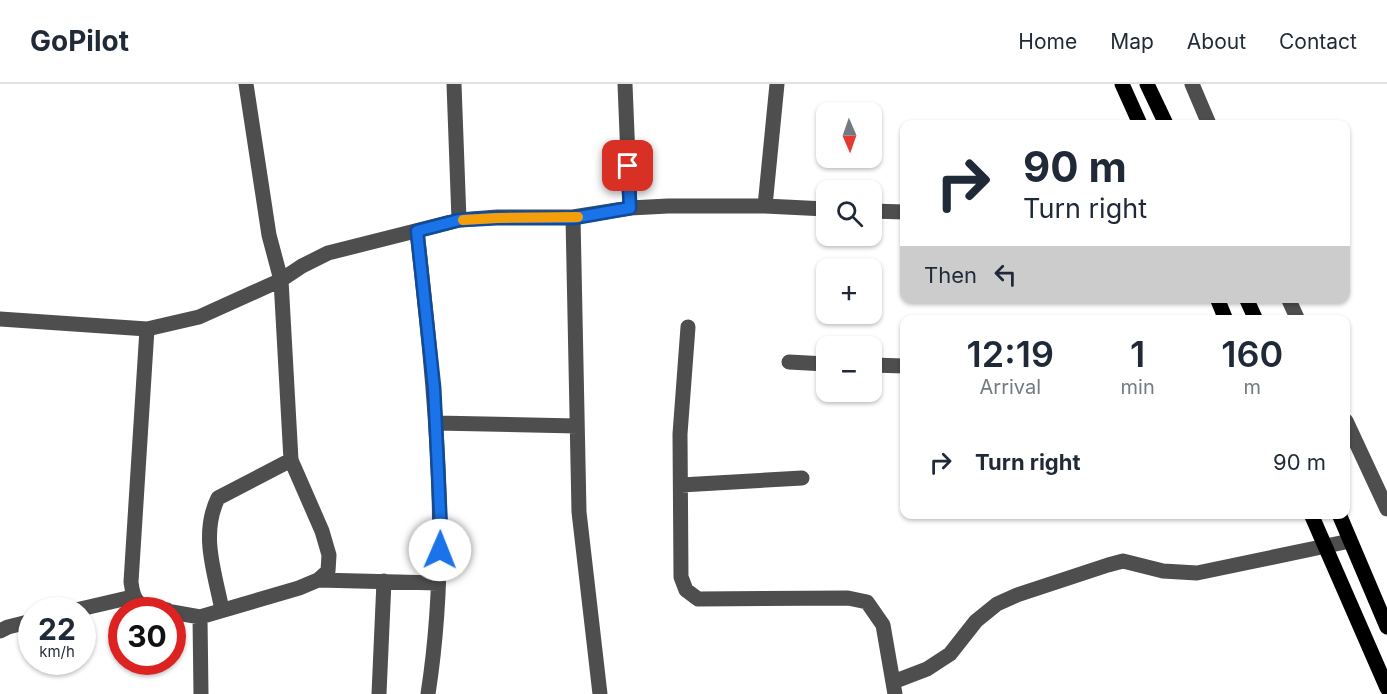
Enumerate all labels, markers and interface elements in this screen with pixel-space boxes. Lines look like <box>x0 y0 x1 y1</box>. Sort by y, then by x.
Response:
text: GoPilot <box>30 24 129 58</box>
text: Home <box>1018 29 1077 54</box>
text: Map <box>1110 29 1154 54</box>
text: About <box>1187 29 1246 54</box>
text: Contact <box>1279 29 1357 54</box>
north arrow <box>816 102 882 168</box>
map controls <box>816 102 882 402</box>
pin <box>602 140 653 191</box>
text: 90 m <box>1023 141 1127 192</box>
icon: right <box>924 144 1002 222</box>
icon: arrive <box>611 149 644 182</box>
button: search <box>816 180 882 246</box>
text: Turn right <box>1023 192 1147 225</box>
button: + <box>816 258 882 324</box>
icon: left <box>989 258 1022 291</box>
text: Then <box>924 262 977 288</box>
text: 12:19 <box>967 332 1054 376</box>
text: 1 <box>1130 332 1145 376</box>
text: 160 <box>1221 332 1283 376</box>
button: − <box>816 336 882 402</box>
text: Arrival <box>980 375 1041 399</box>
text: min <box>1121 375 1155 399</box>
text: m <box>1244 375 1261 399</box>
icon: right <box>924 446 957 479</box>
text: Turn right <box>975 449 1081 475</box>
text: 90 m <box>1273 449 1326 475</box>
position arrow <box>408 518 472 582</box>
speed limit sign: 30 <box>108 597 186 675</box>
text: 22 <box>38 611 76 647</box>
text: km/h <box>39 642 75 661</box>

